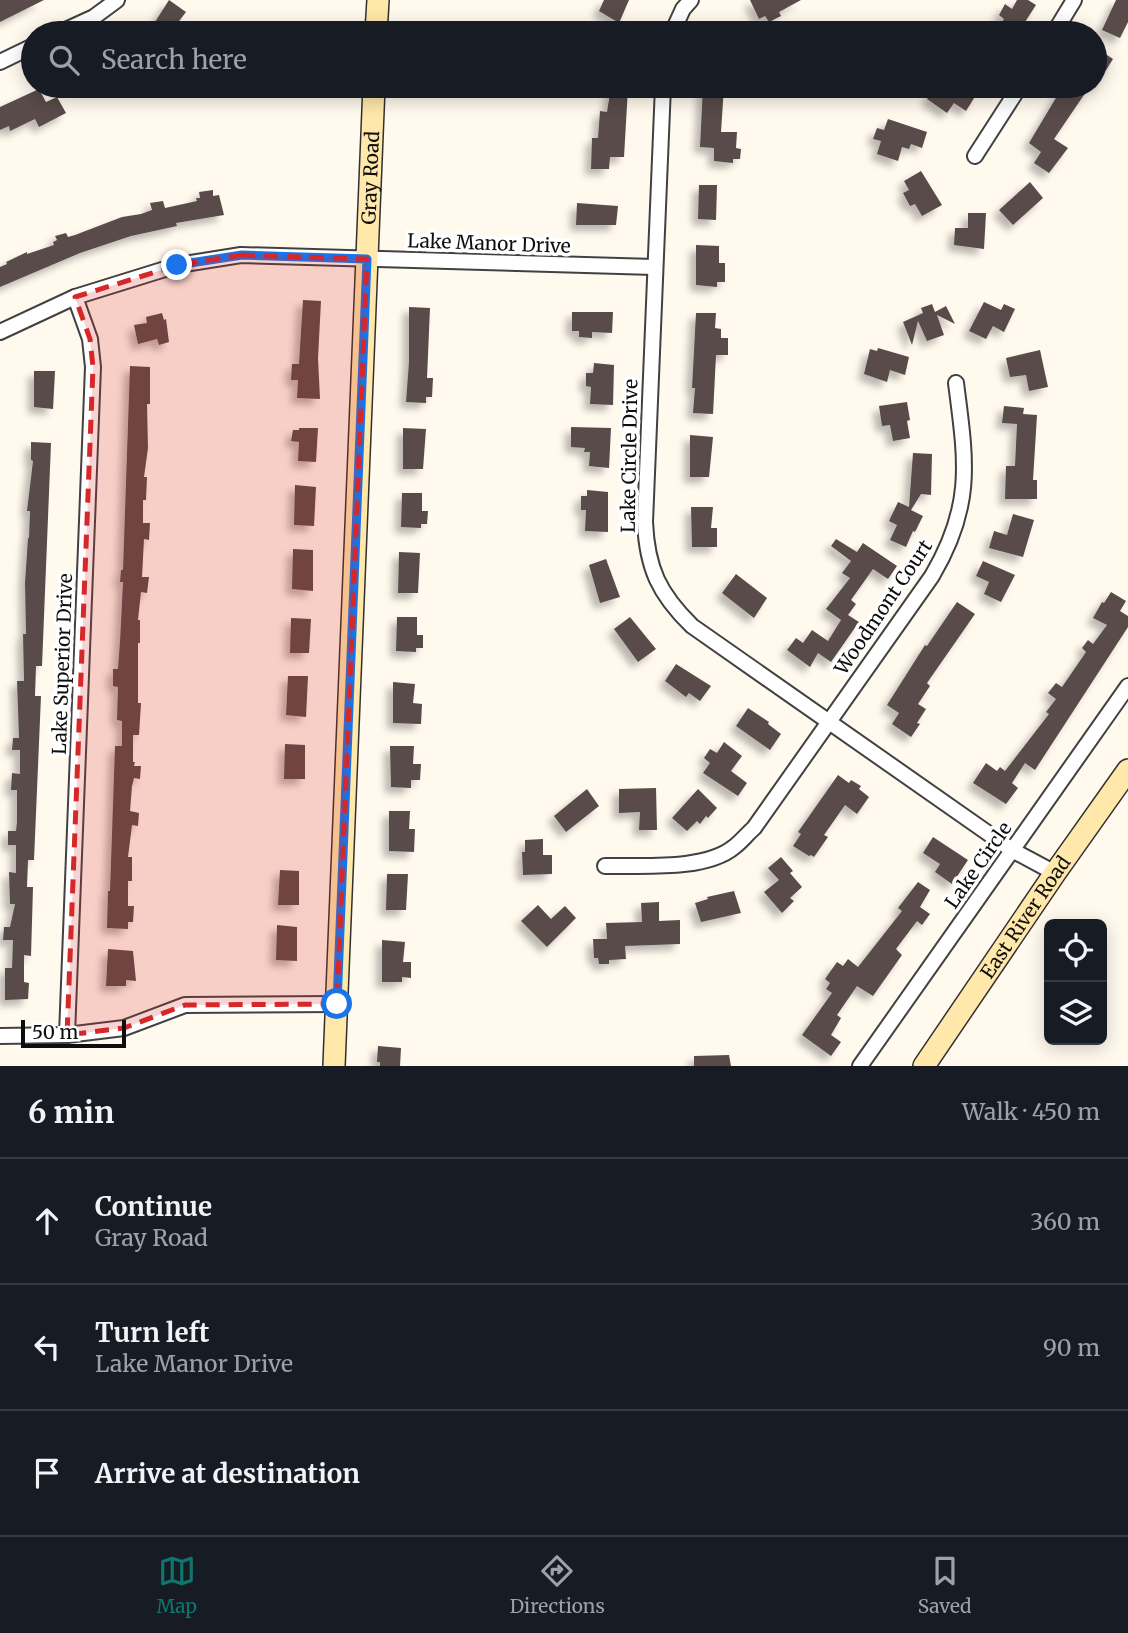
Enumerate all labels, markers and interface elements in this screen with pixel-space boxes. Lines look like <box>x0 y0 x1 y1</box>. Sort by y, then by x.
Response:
search box <box>21 21 1107 98</box>
icon: search <box>45 41 83 79</box>
text: Search here <box>101 43 247 76</box>
street label: Gray Road <box>356 131 384 225</box>
street label: Lake Manor Drive <box>407 228 571 258</box>
route end <box>161 249 192 280</box>
street label: Lake Circle Drive <box>616 379 642 533</box>
street label: Woodmont Court <box>828 534 937 680</box>
street label: Lake Superior Drive <box>47 573 77 755</box>
street label: Lake Circle <box>939 817 1017 913</box>
street label: East River Road <box>975 851 1075 983</box>
map controls <box>1044 919 1107 1045</box>
button: locate <box>1044 919 1107 982</box>
button: layers <box>1044 982 1107 1045</box>
route start <box>321 988 352 1019</box>
scale bar <box>21 1017 126 1049</box>
text: 50 m <box>32 1020 78 1044</box>
text: 6 min <box>28 1093 114 1131</box>
text: Walk · 450 m <box>962 1097 1100 1126</box>
text: Continue <box>95 1190 212 1223</box>
icon: ahead <box>28 1202 66 1240</box>
text: 360 m <box>1030 1207 1100 1236</box>
text: Gray Road <box>95 1223 208 1252</box>
text: Turn left <box>95 1316 209 1349</box>
icon: left <box>28 1328 66 1366</box>
text: 90 m <box>1043 1333 1100 1362</box>
text: Lake Manor Drive <box>95 1349 293 1378</box>
icon: arrive <box>28 1454 66 1492</box>
text: Arrive at destination <box>95 1457 360 1490</box>
tab: Map <box>156 1552 197 1618</box>
tab: Directions <box>510 1552 605 1618</box>
tab: Saved <box>918 1552 972 1618</box>

